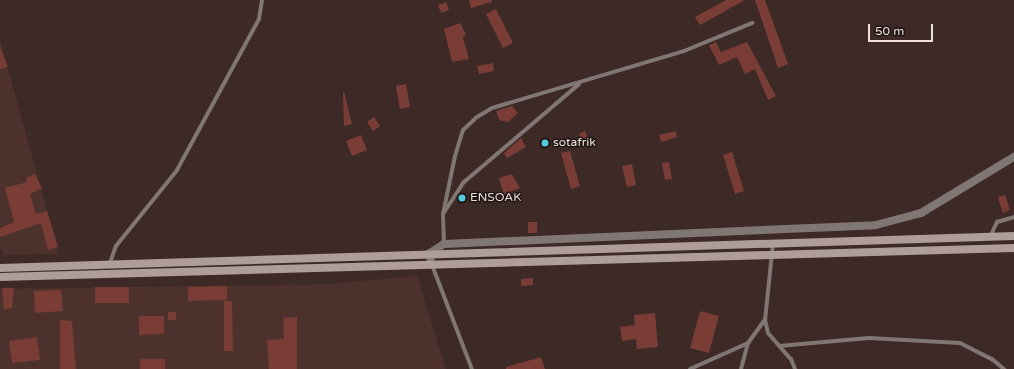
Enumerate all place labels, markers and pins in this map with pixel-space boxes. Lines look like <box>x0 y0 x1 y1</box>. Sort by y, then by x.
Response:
place label: sotafrik <box>553 136 596 150</box>
marker: sotafrik <box>540 138 550 148</box>
place label: ENSOAK <box>470 191 521 205</box>
marker: ENSOAK <box>457 193 467 203</box>

